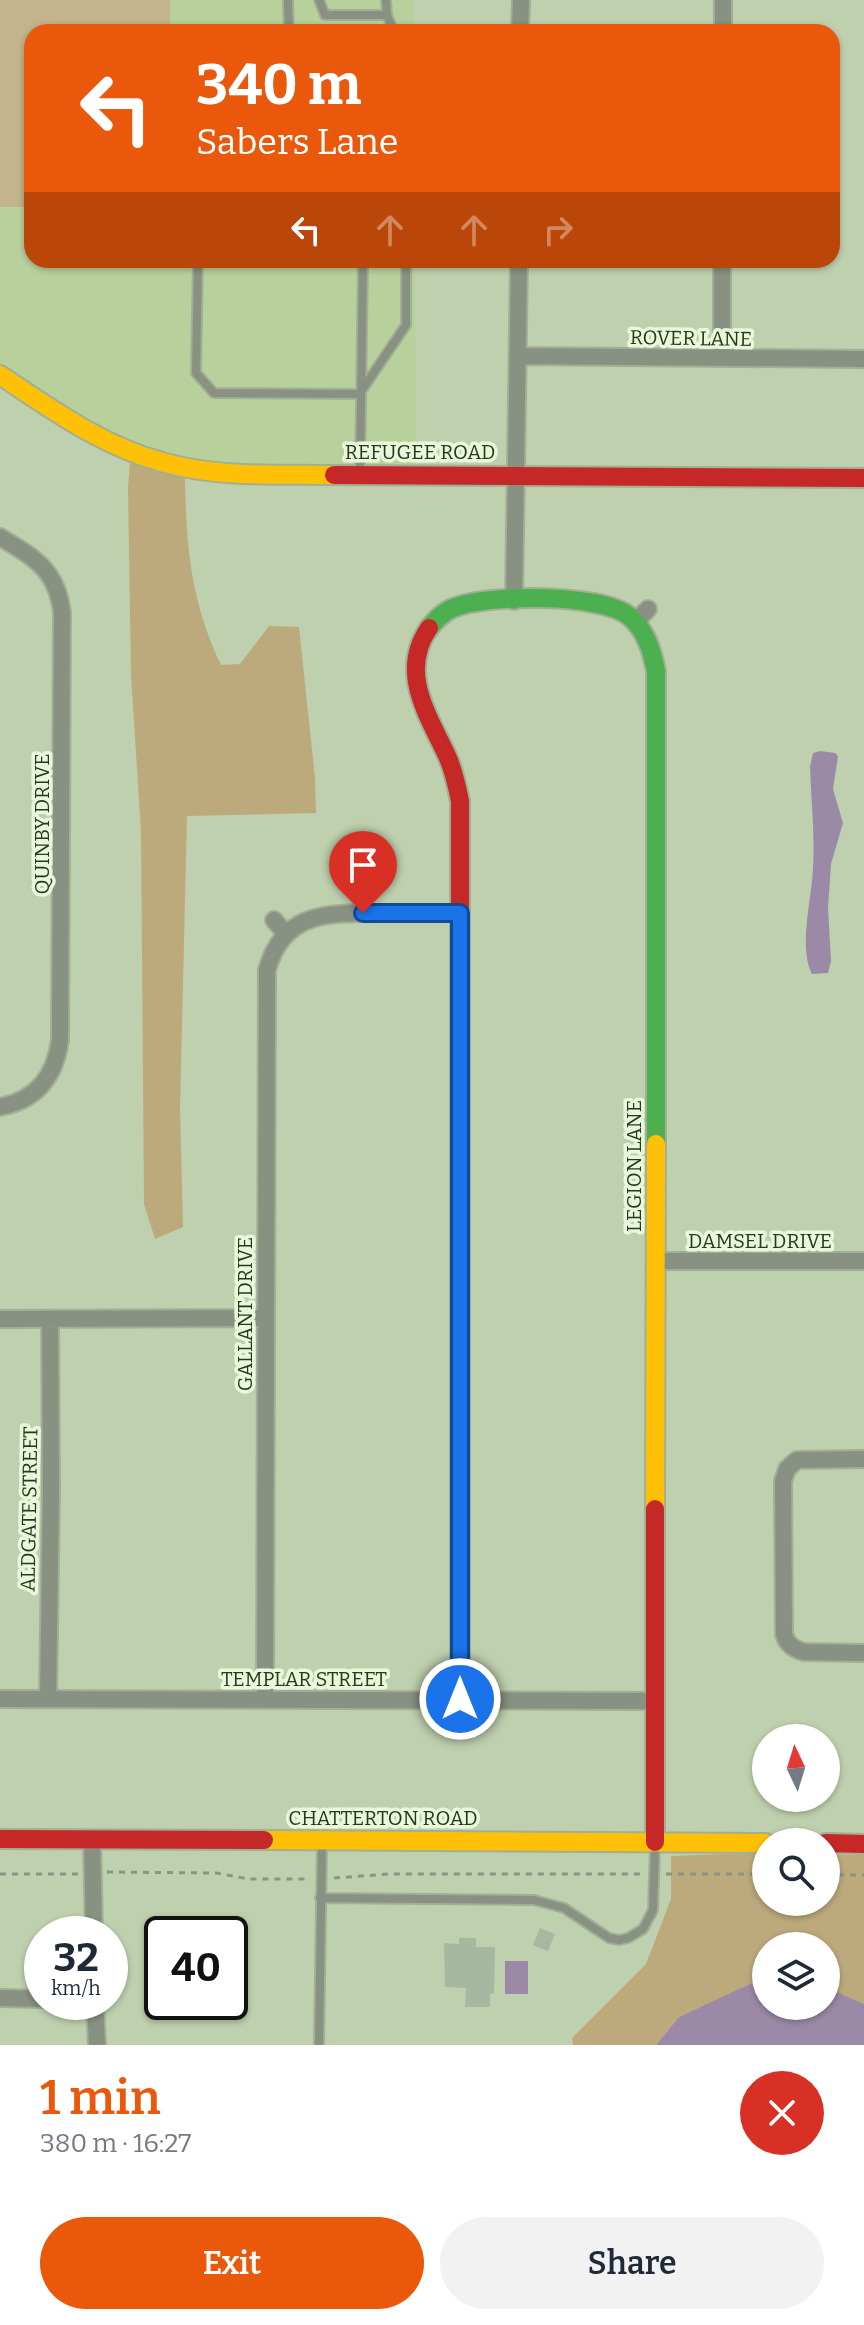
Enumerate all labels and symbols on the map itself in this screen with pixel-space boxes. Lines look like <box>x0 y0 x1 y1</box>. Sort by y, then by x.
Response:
street label: ROVER LANE <box>630 325 752 351</box>
street label: REFUGEE ROAD <box>345 440 495 464</box>
street label: QUINBY DRIVE <box>30 753 54 895</box>
pin <box>329 831 397 913</box>
street label: LEGION LANE <box>622 1100 646 1232</box>
street label: DAMSEL DRIVE <box>688 1229 832 1253</box>
street label: GALLANT DRIVE <box>233 1237 257 1391</box>
street label: ALDGATE STREET <box>16 1426 42 1592</box>
position arrow <box>418 1657 502 1741</box>
street label: TEMPLAR STREET <box>221 1667 387 1691</box>
north arrow <box>752 1724 840 1812</box>
street label: CHATTERTON ROAD <box>288 1806 478 1830</box>
speed limit sign: 40 <box>144 1916 248 2020</box>

